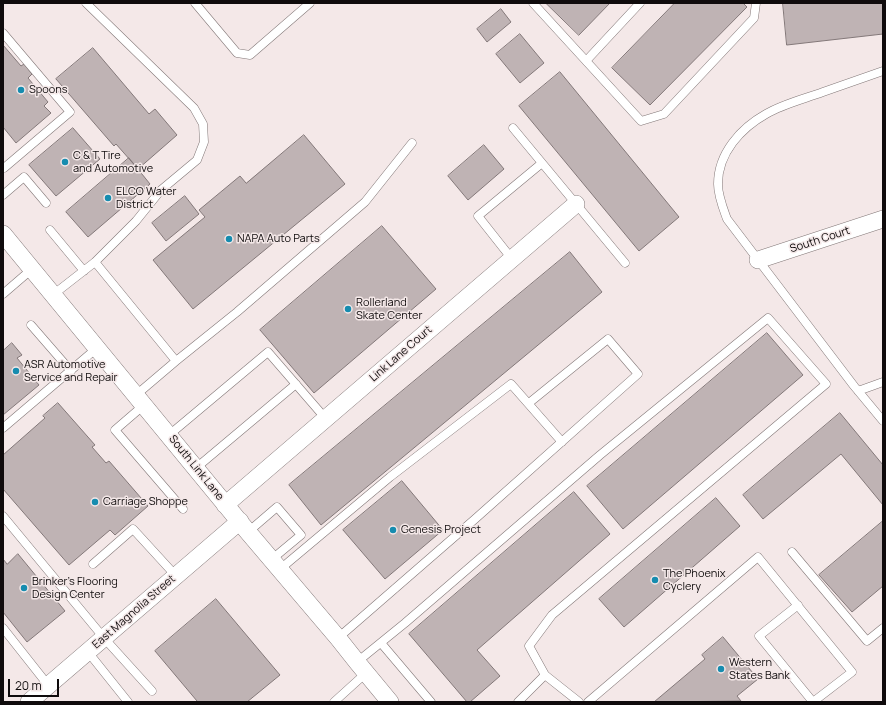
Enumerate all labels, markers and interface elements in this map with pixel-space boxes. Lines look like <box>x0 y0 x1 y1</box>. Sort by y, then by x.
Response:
place label: Spoons <box>29 83 68 97</box>
marker: Spoons <box>16 85 26 95</box>
place label: C & T Tire and Automotive <box>73 149 153 175</box>
marker: C & T Tire and Automotive <box>60 157 70 167</box>
place label: ELCO Water District <box>116 185 176 211</box>
marker: ELCO Water District <box>103 193 113 203</box>
street label: South Court <box>788 224 852 256</box>
place label: NAPA Auto Parts <box>237 232 320 246</box>
marker: NAPA Auto Parts <box>224 234 234 244</box>
place label: Rollerland Skate Center <box>356 296 422 322</box>
marker: Rollerland Skate Center <box>343 304 353 314</box>
street label: Link Lane Court <box>367 323 435 385</box>
place label: ASR Automotive Service and Repair <box>24 358 118 384</box>
marker: ASR Automotive Service and Repair <box>11 366 21 376</box>
street label: South Link Lane <box>166 433 226 503</box>
place label: Carriage Shoppe <box>103 495 188 509</box>
marker: Carriage Shoppe <box>90 497 100 507</box>
place label: Genesis Project <box>401 523 481 537</box>
marker: Genesis Project <box>388 525 398 535</box>
place label: The Phoenix Cyclery <box>663 567 726 593</box>
street label: East Magnolia Street <box>90 572 178 652</box>
place label: Brinker’s Flooring Design Center <box>32 575 118 601</box>
marker: The Phoenix Cyclery <box>650 575 660 585</box>
marker: Brinker’s Flooring Design Center <box>19 583 29 593</box>
place label: Western States Bank <box>729 656 790 682</box>
marker: Western States Bank <box>716 664 726 674</box>
scale bar <box>10 671 61 697</box>
text: 20 m <box>15 677 42 694</box>

